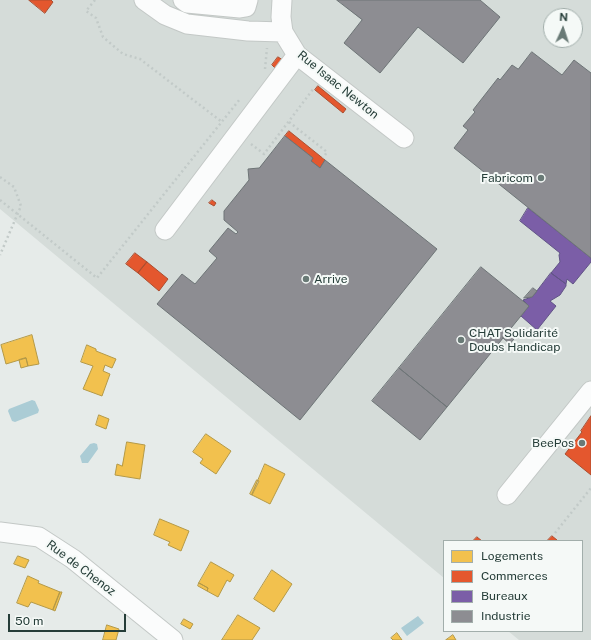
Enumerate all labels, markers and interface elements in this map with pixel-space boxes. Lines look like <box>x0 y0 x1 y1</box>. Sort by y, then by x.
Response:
north arrow <box>543 8 583 48</box>
text: N <box>559 11 568 23</box>
street label: Rue Isaac Newton <box>295 48 381 122</box>
place label: Fabricom <box>481 171 533 185</box>
marker: Fabricom <box>536 173 546 183</box>
place label: Arrive <box>314 272 348 286</box>
marker: Arrive <box>301 274 311 284</box>
place label: CHAT Solidarité Doubs Handicap <box>469 326 560 354</box>
marker: CHAT Solidarité Doubs Handicap <box>456 335 466 345</box>
place label: BeePos <box>532 436 574 450</box>
marker: BeePos <box>577 438 587 448</box>
street label: Rue de Chenoz <box>44 537 118 599</box>
legend <box>443 540 583 632</box>
text: Logements <box>481 549 543 563</box>
text: Commerces <box>481 569 548 583</box>
text: Bureaux <box>481 589 528 603</box>
scale bar <box>10 606 128 632</box>
text: Industrie <box>481 609 531 623</box>
text: 50 m <box>15 614 43 628</box>

